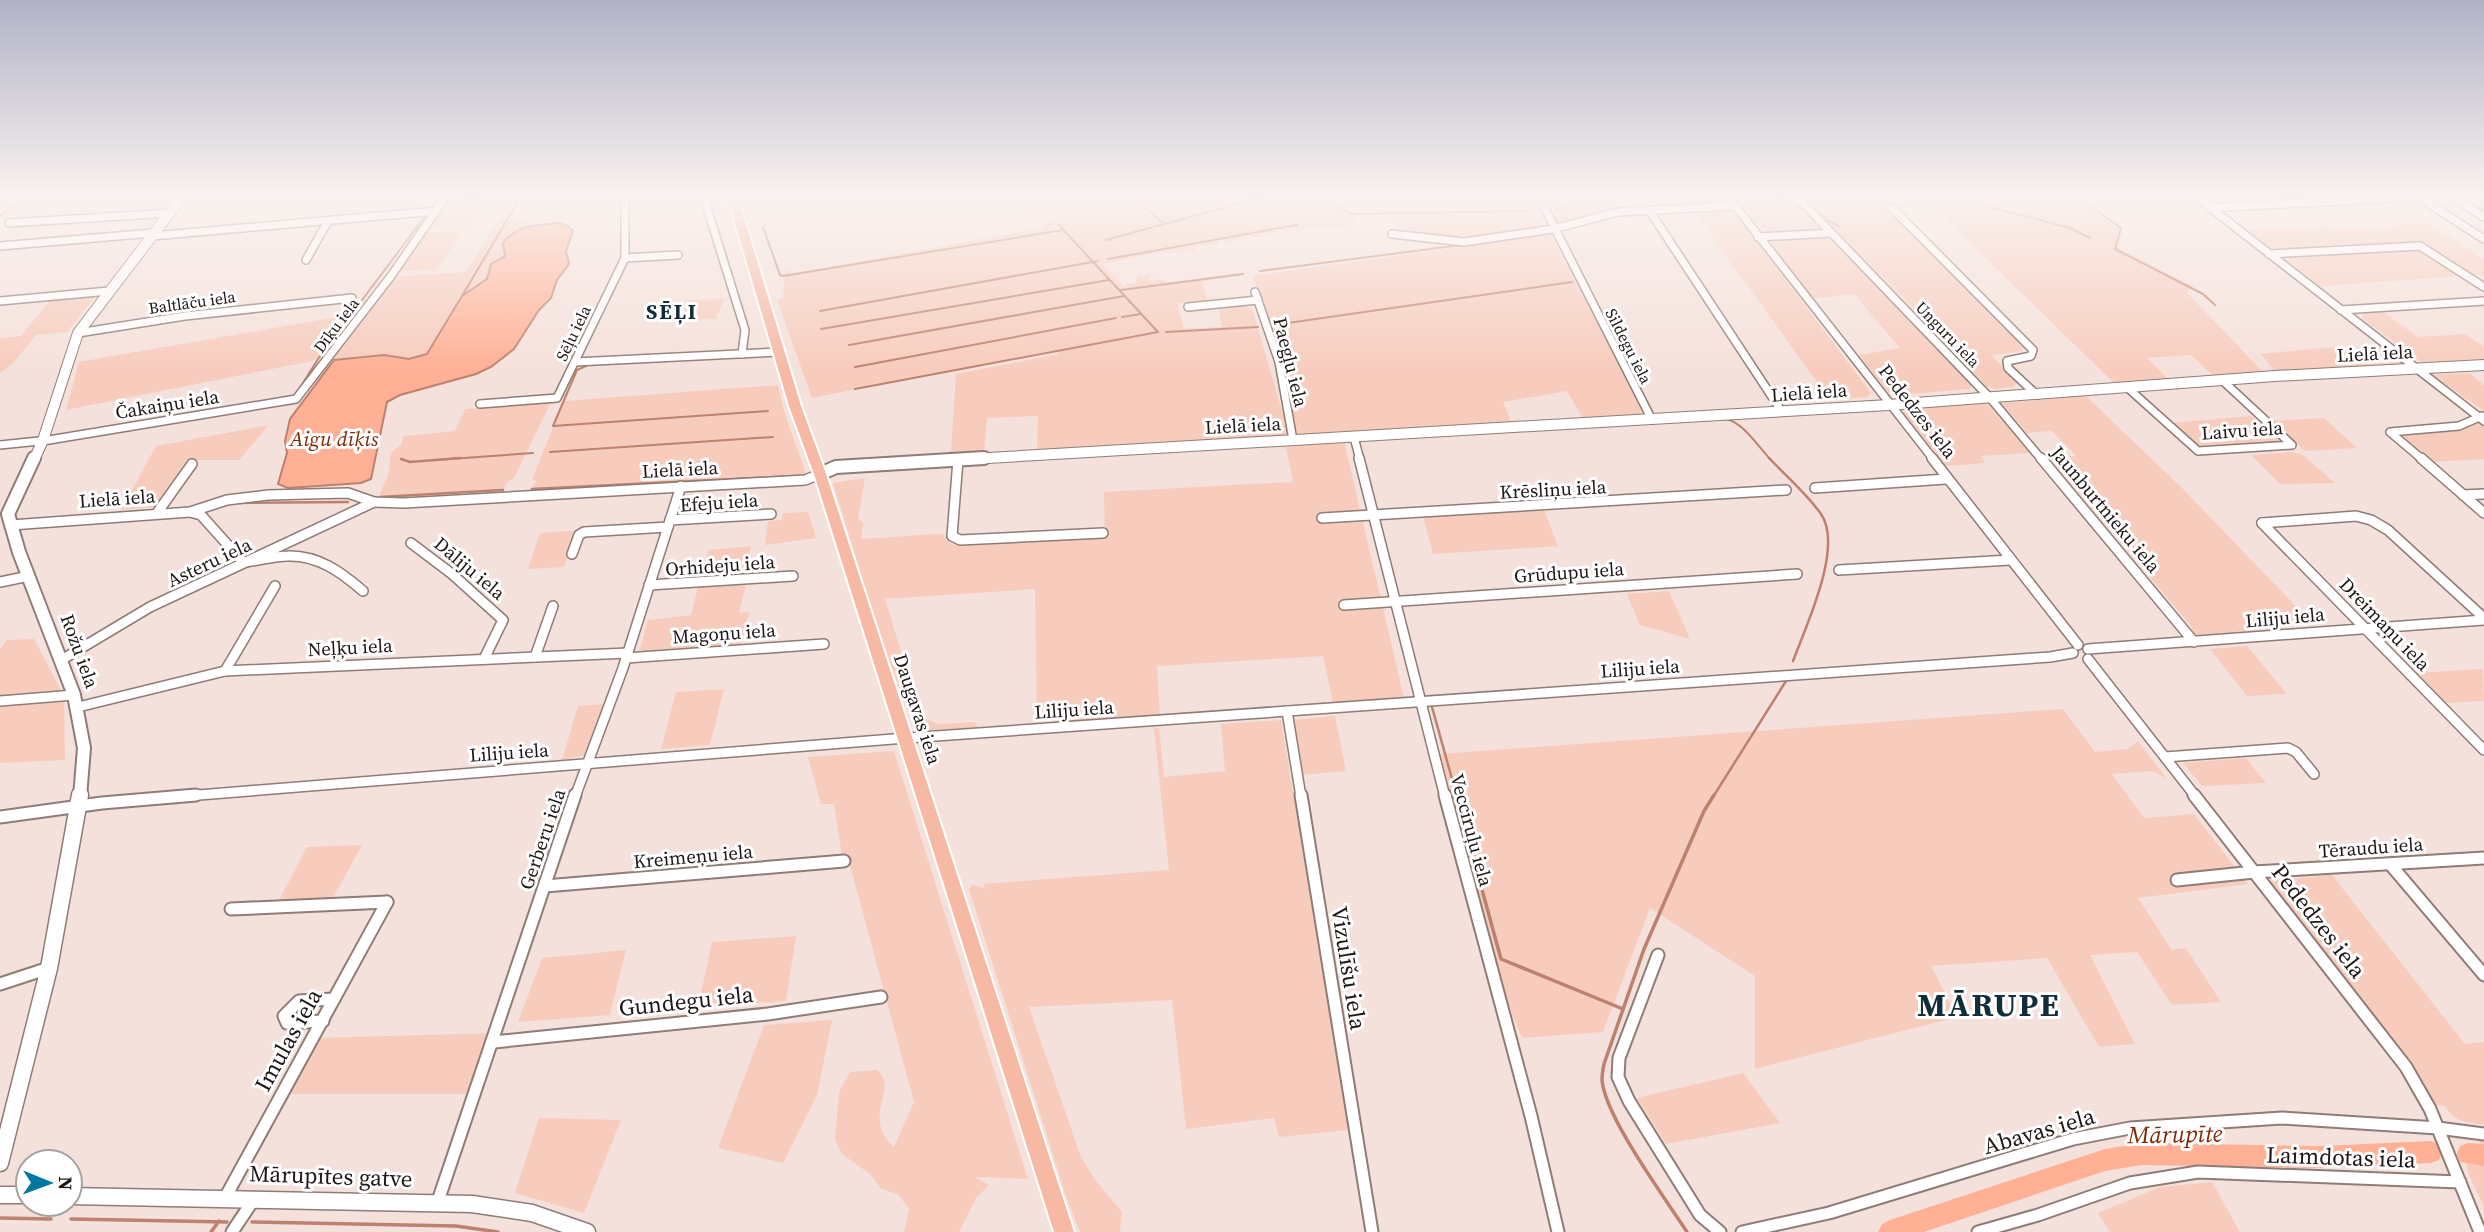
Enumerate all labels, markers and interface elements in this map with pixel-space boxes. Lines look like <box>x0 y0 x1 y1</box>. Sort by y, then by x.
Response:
street label: Baltlāču iela <box>147 285 238 319</box>
street label: Dīķu iela <box>308 292 364 357</box>
street label: Unguru iela <box>1911 296 1986 372</box>
district label: SĒĻI <box>646 297 698 326</box>
street label: Sēļu iela <box>550 301 596 365</box>
street label: Sildegu iela <box>1601 305 1658 388</box>
street label: Paegļu iela <box>1267 314 1315 410</box>
street label: Lielā iela <box>2336 338 2414 368</box>
street label: Pededzes iela <box>1873 358 1963 464</box>
street label: Lielā iela <box>1770 376 1848 408</box>
street label: Čakaiņu iela <box>113 383 221 425</box>
street label: Lielā iela <box>1204 410 1282 440</box>
street label: Laivu iela <box>2200 414 2284 446</box>
water label: Aigu dīķis <box>289 424 379 453</box>
street label: Jaunburtnieku iela <box>2045 439 2167 578</box>
street label: Lielā iela <box>641 454 719 484</box>
street label: Krēsliņu iela <box>1499 473 1607 505</box>
street label: Lielā iela <box>78 482 156 514</box>
street label: Efeju iela <box>679 486 759 518</box>
street label: Asteru iela <box>162 531 256 593</box>
street label: Dāliju iela <box>429 531 511 606</box>
street label: Orhideju iela <box>664 548 776 582</box>
street label: Grūdupu iela <box>1513 555 1625 589</box>
street label: Dreimaņu iela <box>2334 572 2436 677</box>
street label: Liliju iela <box>2244 601 2326 633</box>
street label: Rožu iela <box>55 610 106 692</box>
street label: Magoņu iela <box>671 616 777 650</box>
street label: Neļķu iela <box>307 632 393 662</box>
street label: Daugavas iela <box>888 650 948 768</box>
street label: Liliju iela <box>1599 652 1681 684</box>
street label: Liliju iela <box>1033 693 1115 725</box>
street label: Liliju iela <box>468 736 550 768</box>
street label: Veccīruļu iela <box>1444 771 1500 890</box>
street label: Gerberu iela <box>513 785 571 893</box>
street label: Tēraudu iela <box>2318 830 2424 864</box>
street label: Kreimeņu iela <box>632 838 754 874</box>
street label: Pededzes iela <box>2264 857 2374 985</box>
street label: Vizulīšu iela <box>1323 904 1375 1032</box>
street label: Gundegu iela <box>617 978 755 1024</box>
street label: Imulas iela <box>247 983 330 1097</box>
district label: MĀRUPE <box>1917 983 2061 1027</box>
street label: Abavas iela <box>1979 1100 2099 1162</box>
water label: Mārupīte <box>2126 1117 2223 1151</box>
street label: Laimdotas iela <box>2266 1138 2417 1176</box>
north arrow <box>14 1148 84 1218</box>
street label: Mārupītes gatve <box>249 1157 413 1195</box>
text: N <box>53 1176 79 1191</box>

